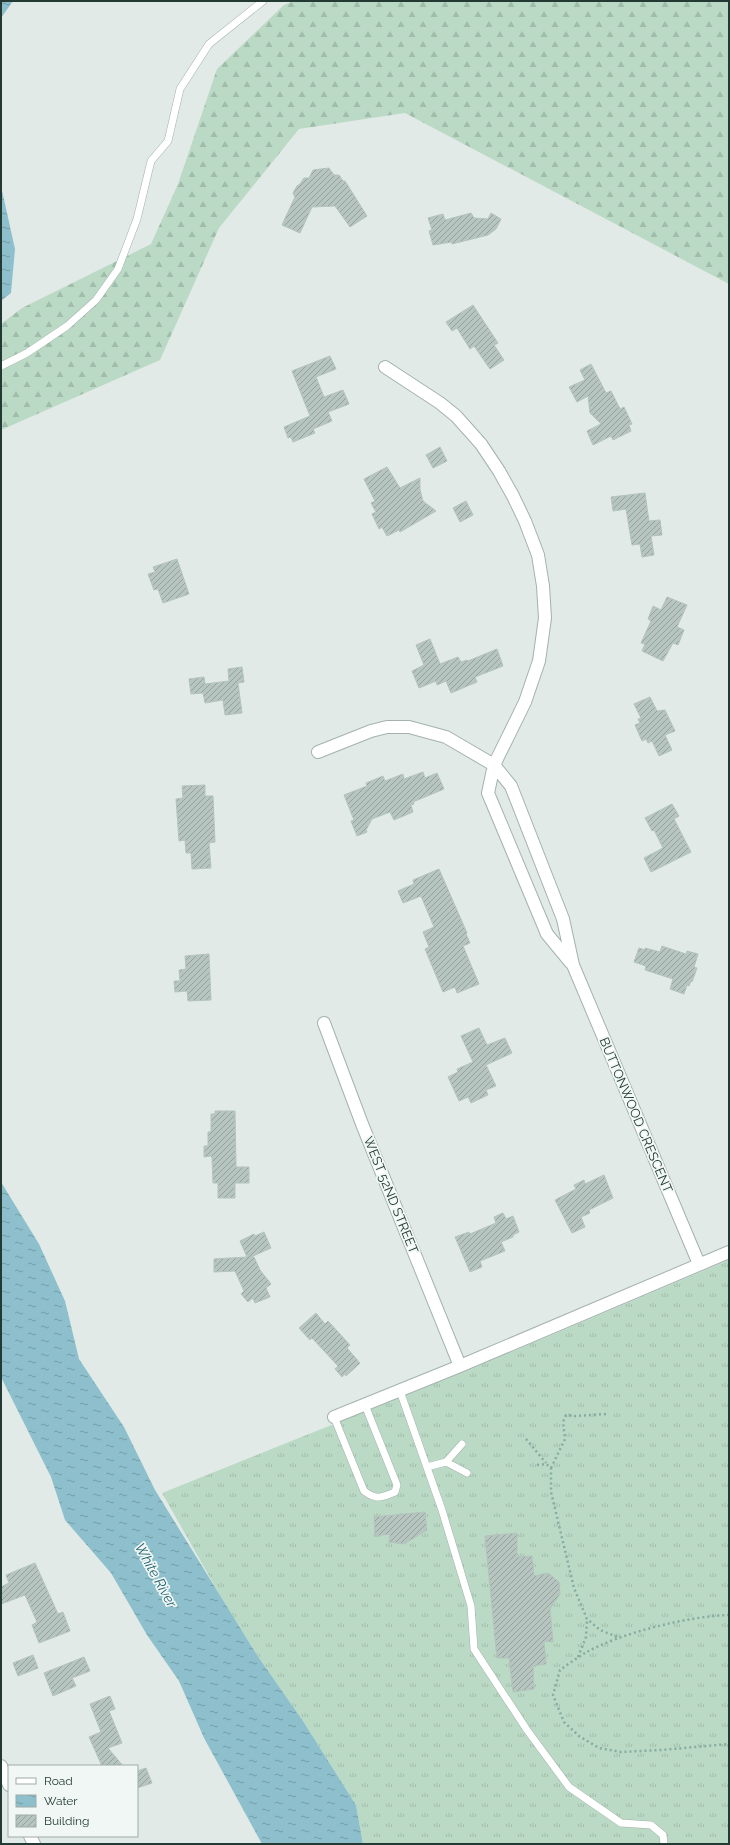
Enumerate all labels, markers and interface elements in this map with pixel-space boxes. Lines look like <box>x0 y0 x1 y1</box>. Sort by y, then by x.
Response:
street label: BUTTONWOOD CRESCENT <box>596 1035 676 1195</box>
street label: WEST 52ND STREET <box>361 1134 421 1256</box>
water label: White River <box>132 1540 181 1611</box>
legend <box>8 1765 138 1837</box>
text: Road <box>44 1774 73 1788</box>
text: Water <box>44 1794 78 1808</box>
text: Building <box>44 1814 90 1828</box>

